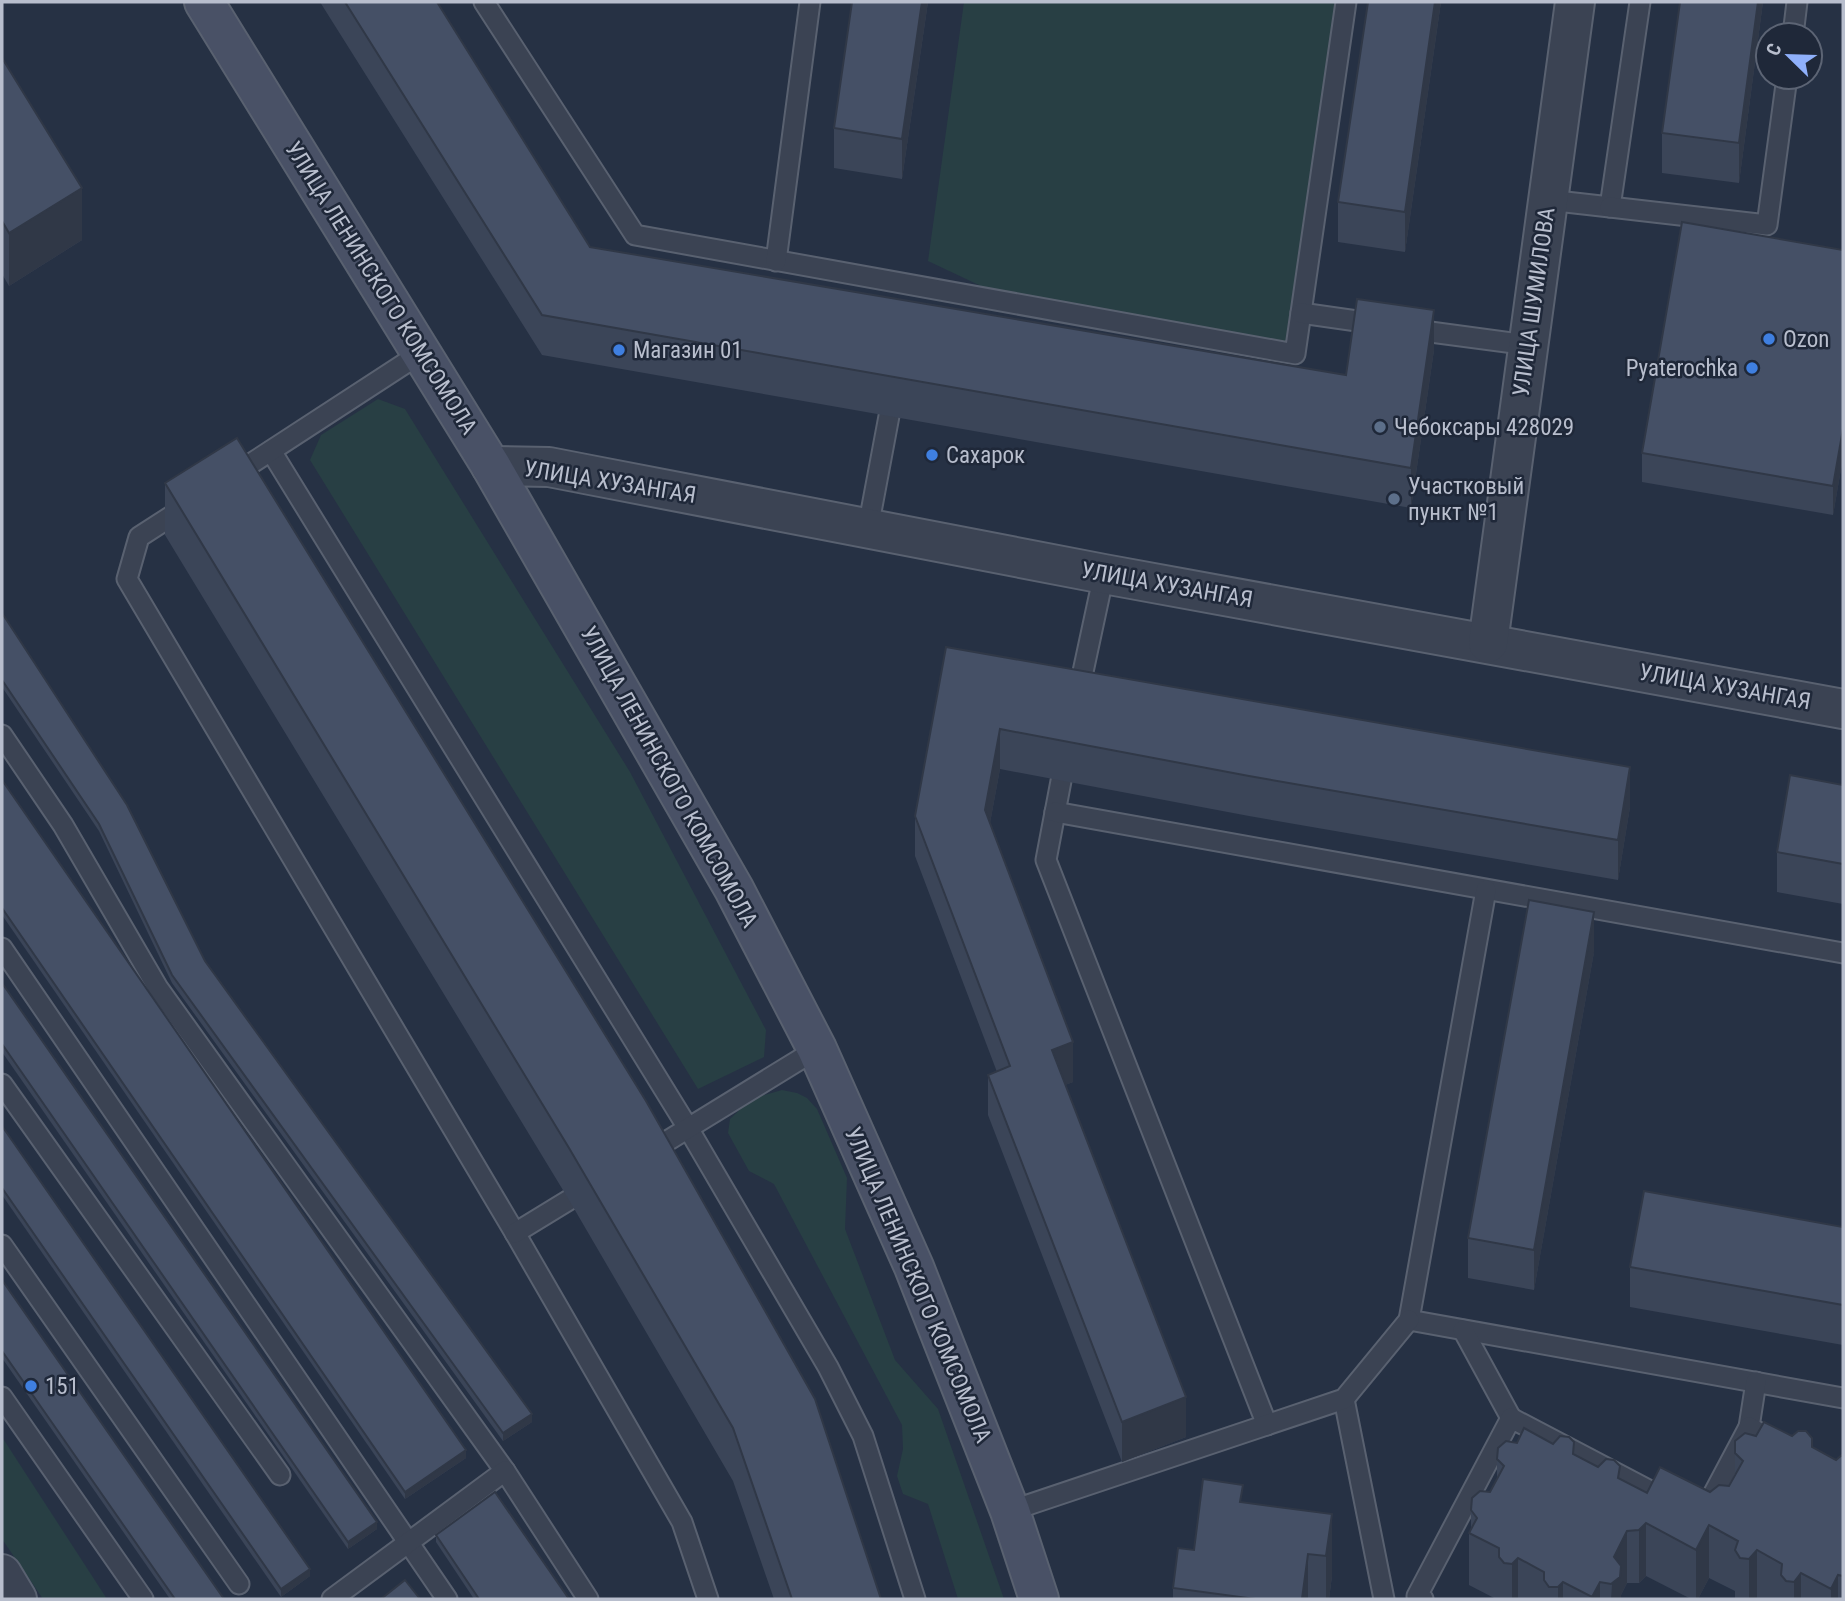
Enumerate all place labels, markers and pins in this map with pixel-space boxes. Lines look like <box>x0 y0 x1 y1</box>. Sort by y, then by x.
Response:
place label: Ozon <box>1783 326 1829 353</box>
marker: Ozon <box>1761 331 1777 347</box>
place label: Магазин 01 <box>633 337 743 364</box>
marker: Магазин 01 <box>611 342 627 358</box>
place label: Pyaterochka <box>1626 355 1738 382</box>
marker: Pyaterochka <box>1744 360 1760 376</box>
place label: Чебоксары 428029 <box>1394 414 1574 441</box>
marker: Чебоксары 428029 <box>1372 419 1388 435</box>
place label: Сахарок <box>946 442 1025 469</box>
marker: Сахарок <box>924 447 940 463</box>
place label: Участковый пункт №1 <box>1408 473 1524 526</box>
marker: Участковый пункт №1 <box>1386 491 1402 507</box>
place label: 151 <box>45 1373 79 1400</box>
marker: 151 <box>23 1378 39 1394</box>

